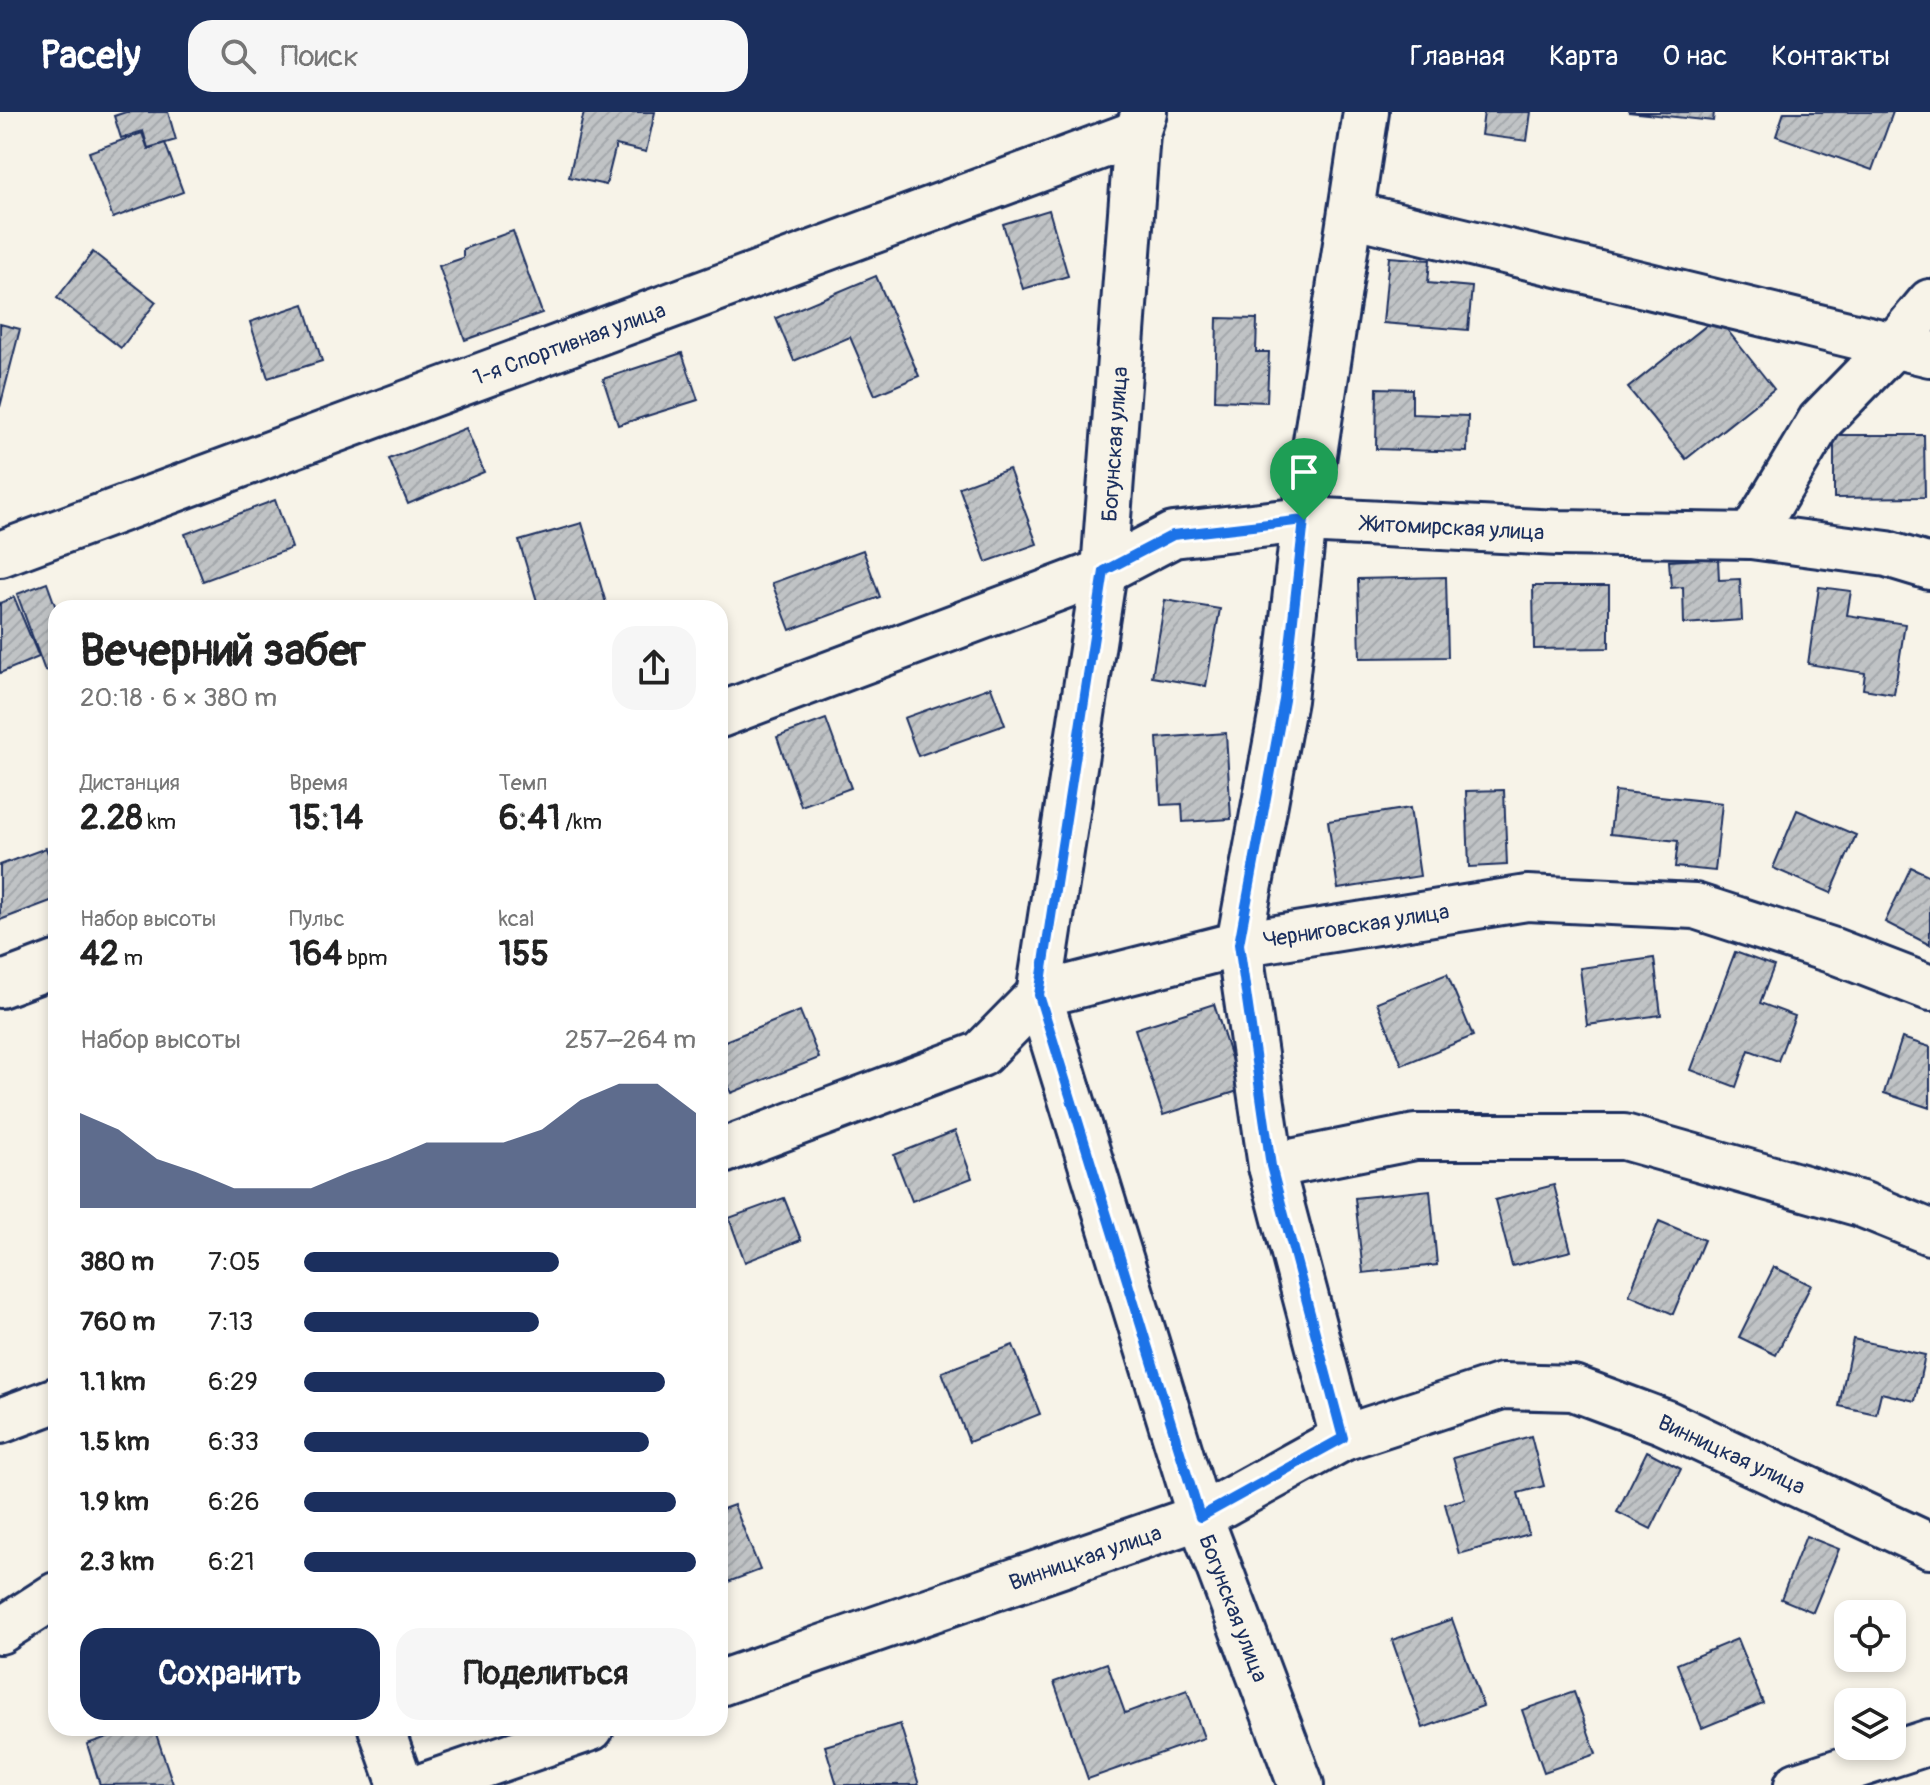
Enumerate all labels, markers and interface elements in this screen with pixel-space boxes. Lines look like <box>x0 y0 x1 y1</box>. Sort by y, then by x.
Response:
search box <box>188 20 748 92</box>
text: Pacely <box>40 32 140 80</box>
icon: search <box>216 34 260 78</box>
text: Поиск <box>280 38 359 75</box>
text: Главная <box>1410 39 1505 74</box>
text: Карта <box>1549 39 1618 74</box>
text: О нас <box>1662 39 1727 74</box>
text: Контакты <box>1771 39 1890 74</box>
street label: 1-я Спортивная улица <box>469 296 669 392</box>
street label: Богунская улица <box>1096 366 1134 523</box>
pin <box>1270 438 1338 520</box>
icon: arrive <box>1282 450 1326 494</box>
street label: Житомирская улица <box>1358 509 1545 547</box>
text: Вечерний забег <box>80 624 366 679</box>
button: share <box>612 626 696 710</box>
text: 20:18 · 6 × 380 m <box>80 682 277 714</box>
text: Дистанция <box>80 769 180 797</box>
text: Время <box>289 769 348 797</box>
text: Темп <box>499 769 547 797</box>
text: 2.28 <box>80 797 143 840</box>
text: 15:14 <box>289 797 363 840</box>
text: 6:41 <box>499 797 561 840</box>
text: km <box>143 808 176 836</box>
text: /km <box>561 808 602 836</box>
street label: Черниговская улица <box>1261 897 1451 955</box>
text: Набор высоты <box>80 905 216 933</box>
text: Пульс <box>289 905 345 933</box>
text: kcal <box>499 905 534 933</box>
text: 42 <box>80 933 119 976</box>
text: 164 <box>289 933 342 976</box>
text: 155 <box>499 933 549 976</box>
text: m <box>119 944 143 972</box>
text: bpm <box>342 944 388 972</box>
text: Набор высоты <box>80 1024 241 1056</box>
text: 257–264 m <box>565 1024 696 1056</box>
text: 380 m <box>80 1246 154 1278</box>
text: 7:05 <box>208 1246 261 1278</box>
text: 760 m <box>80 1306 155 1338</box>
text: 7:13 <box>208 1306 253 1338</box>
text: 1.1 km <box>80 1366 146 1398</box>
text: 6:29 <box>208 1366 258 1398</box>
street label: Винницкая улица <box>1653 1409 1810 1501</box>
text: 1.5 km <box>80 1426 150 1458</box>
text: 6:33 <box>208 1426 259 1458</box>
text: 1.9 km <box>80 1486 149 1518</box>
text: 6:26 <box>208 1486 260 1518</box>
street label: Винницкая улица <box>1005 1519 1165 1597</box>
street label: Богунская улица <box>1192 1531 1274 1686</box>
text: 2.3 km <box>80 1546 154 1578</box>
text: 6:21 <box>208 1546 255 1578</box>
map controls <box>1834 1600 1906 1760</box>
button: locate <box>1834 1600 1906 1672</box>
button: Сохранить <box>80 1628 380 1720</box>
button: Поделиться <box>396 1628 696 1720</box>
button: layers <box>1834 1688 1906 1760</box>

